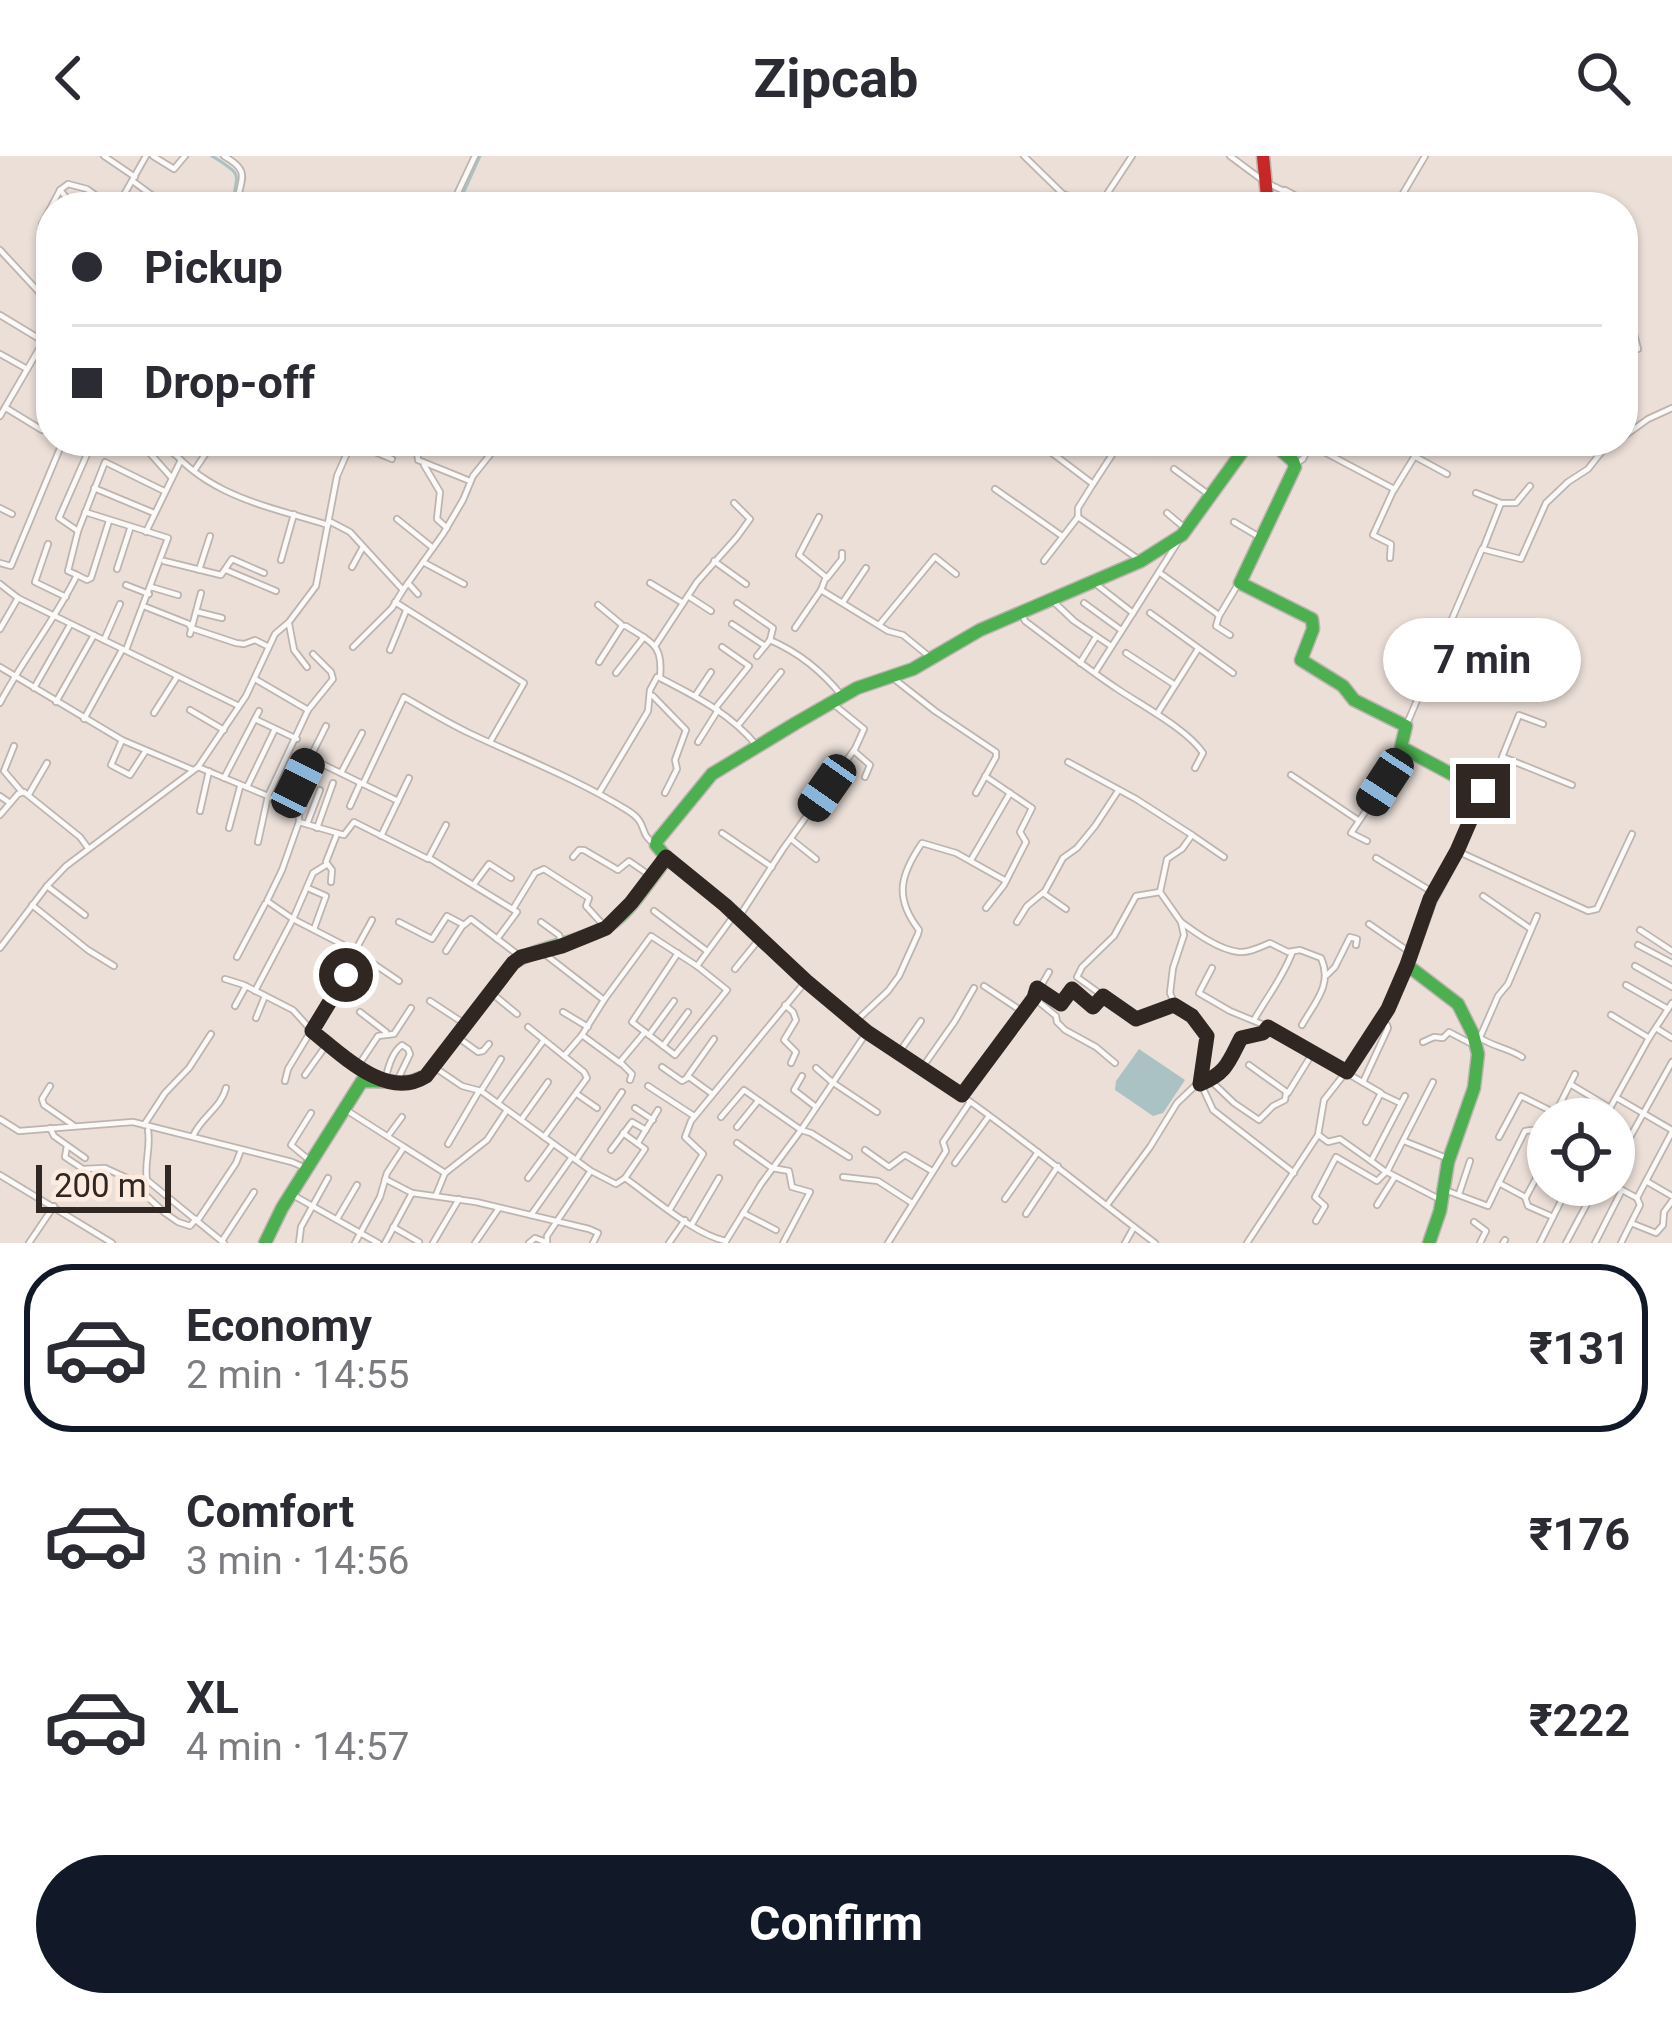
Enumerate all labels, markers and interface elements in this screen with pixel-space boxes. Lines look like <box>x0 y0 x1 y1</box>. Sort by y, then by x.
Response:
icon: back <box>36 45 102 111</box>
icon: search <box>1570 45 1636 111</box>
text: Zipcab <box>754 47 918 110</box>
text: Pickup <box>144 241 283 294</box>
text: Drop-off <box>144 356 315 409</box>
callout: 7 min <box>1384 617 1582 701</box>
text: 7 min <box>1433 637 1531 683</box>
car <box>1350 742 1420 822</box>
car <box>266 743 330 823</box>
car <box>792 748 862 828</box>
route end <box>1456 764 1510 818</box>
route start <box>319 948 373 1002</box>
map controls <box>1527 1098 1635 1206</box>
button: locate <box>1527 1098 1635 1206</box>
scale bar <box>36 1159 171 1212</box>
text: 200 m <box>54 1166 147 1205</box>
icon: car <box>42 1294 150 1402</box>
text: Economy <box>186 1299 372 1352</box>
text: ₹131 <box>1529 1322 1630 1375</box>
text: 2 min · 14:55 <box>186 1352 409 1398</box>
icon: car <box>42 1480 150 1588</box>
text: Comfort <box>186 1485 354 1538</box>
text: ₹176 <box>1529 1508 1630 1561</box>
text: 3 min · 14:56 <box>186 1538 409 1584</box>
icon: car <box>42 1666 150 1774</box>
text: XL <box>186 1671 239 1724</box>
text: ₹222 <box>1529 1694 1630 1747</box>
text: 4 min · 14:57 <box>186 1724 409 1770</box>
button: Confirm <box>36 1855 1636 1993</box>

